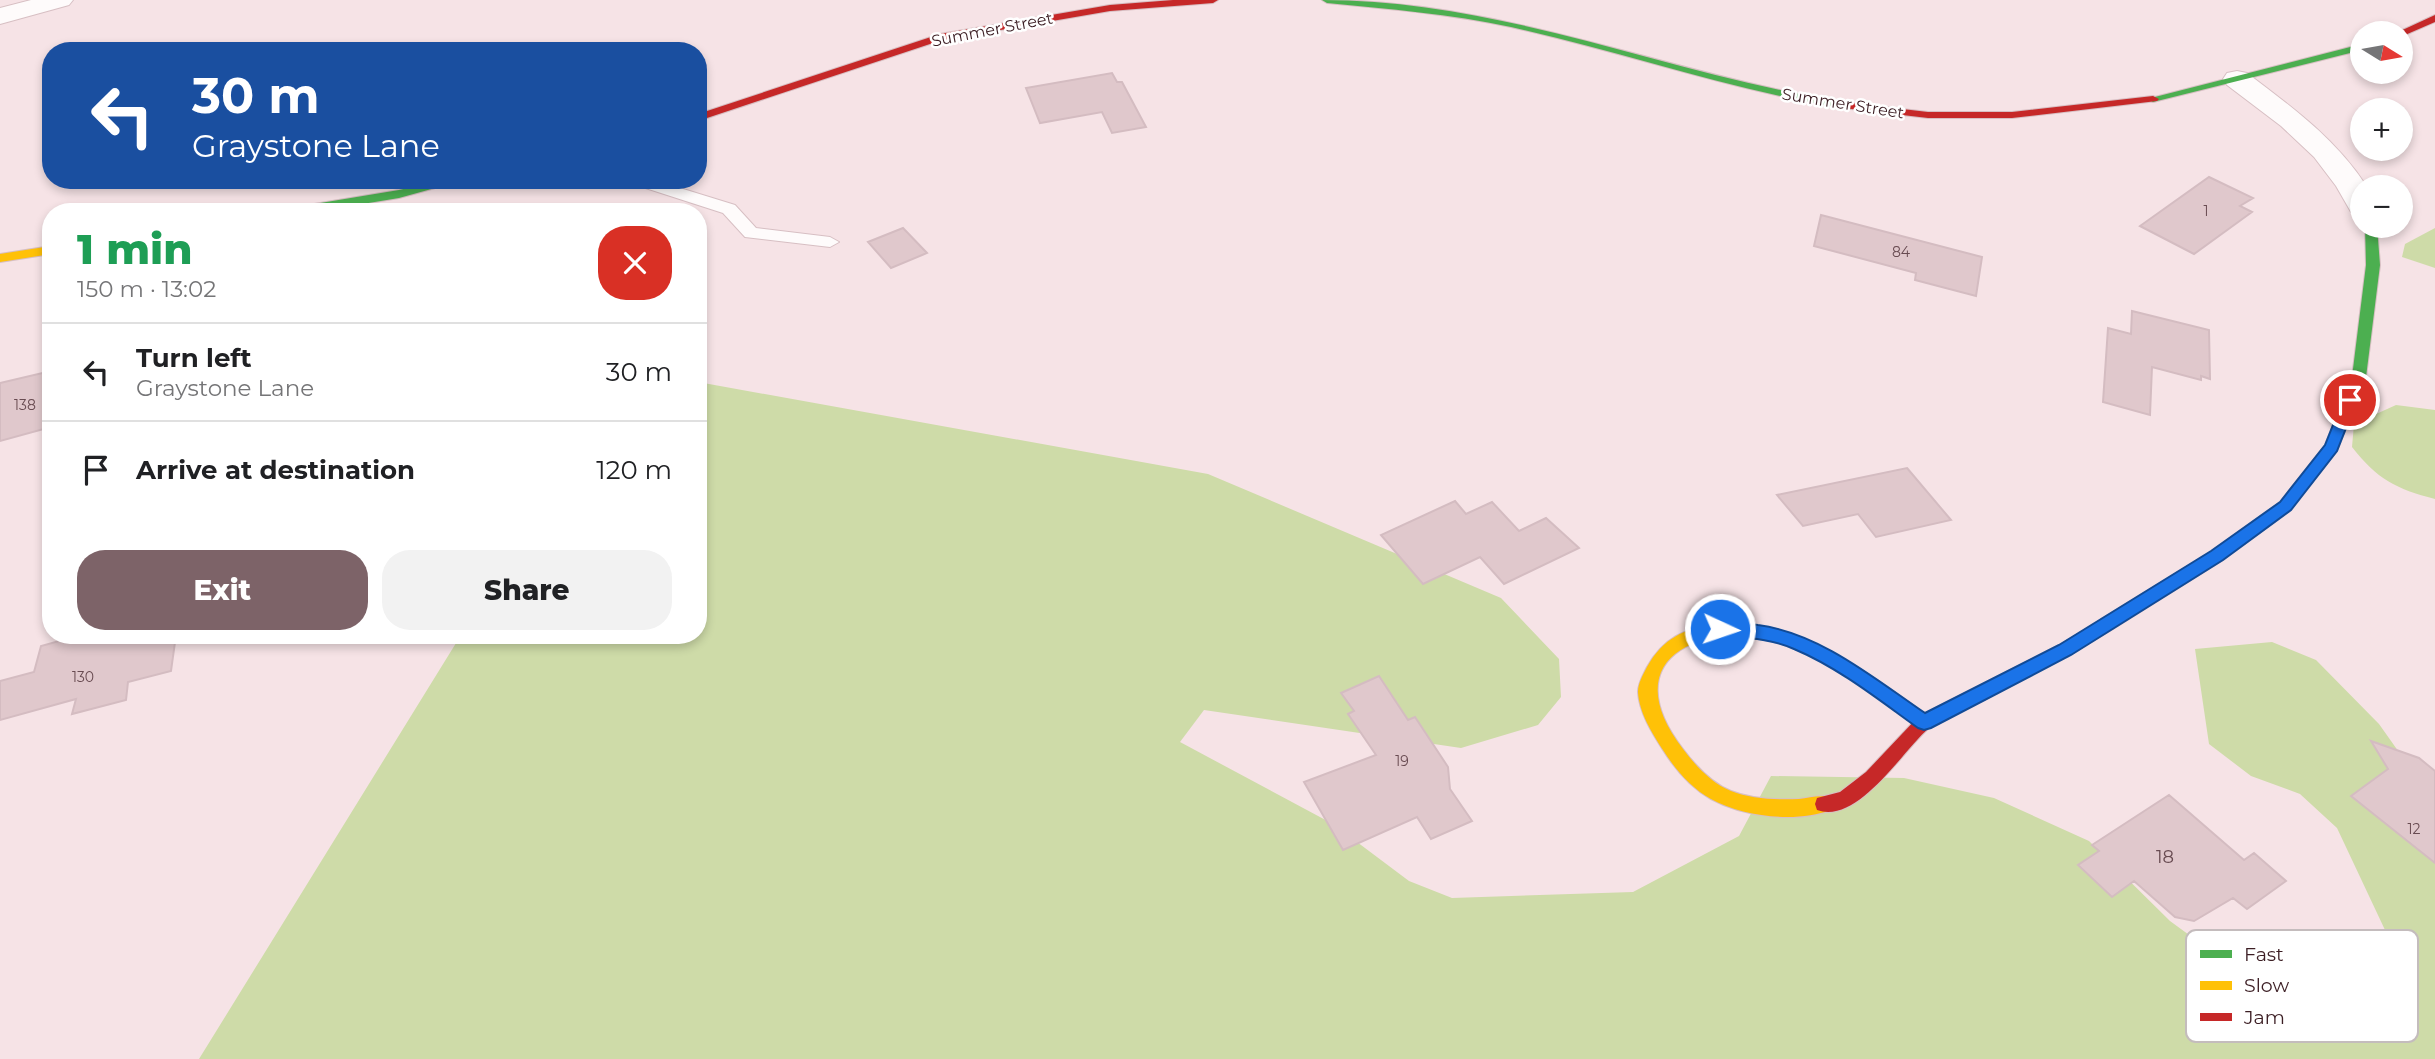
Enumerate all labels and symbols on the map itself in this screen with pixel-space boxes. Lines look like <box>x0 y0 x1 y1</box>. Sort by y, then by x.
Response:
street label: Summer Street <box>930 8 1055 51</box>
north arrow <box>2350 21 2413 84</box>
street label: Summer Street <box>1781 84 1906 123</box>
house number: 1 <box>2203 202 2209 220</box>
house number: 84 <box>1892 243 1911 261</box>
pin <box>2320 370 2380 430</box>
house number: 138 <box>14 396 36 414</box>
position arrow <box>1683 592 1757 666</box>
house number: 130 <box>72 668 94 686</box>
house number: 19 <box>1395 752 1409 770</box>
house number: 12 <box>2407 820 2421 838</box>
house number: 18 <box>2156 846 2174 868</box>
legend <box>2186 930 2418 1042</box>
text: Fast <box>2244 943 2284 966</box>
text: Slow <box>2244 974 2289 997</box>
text: Jam <box>2243 1006 2285 1029</box>

